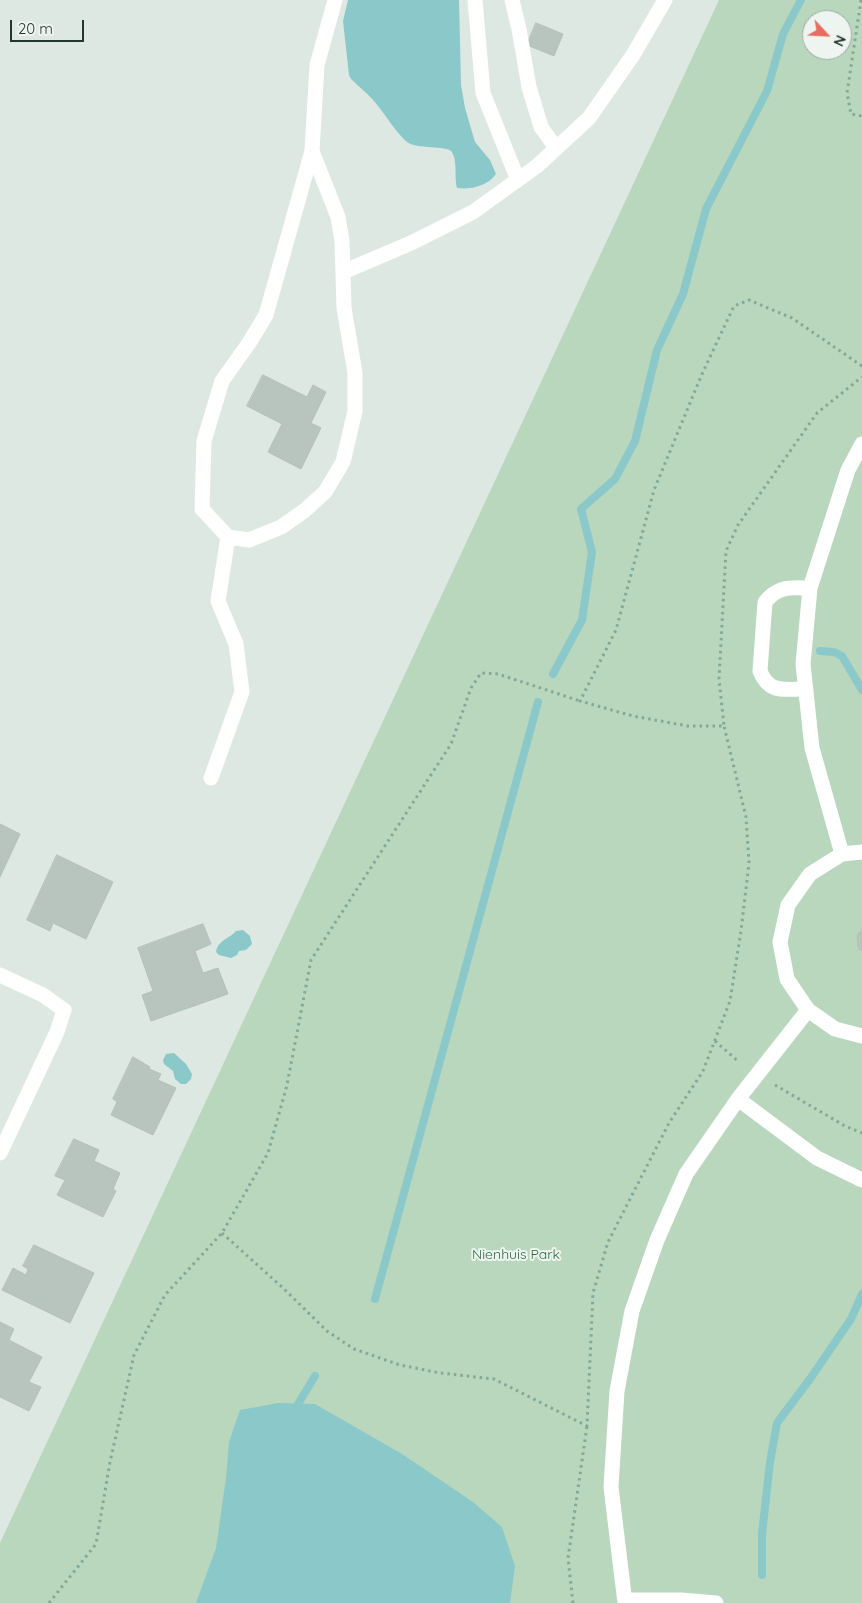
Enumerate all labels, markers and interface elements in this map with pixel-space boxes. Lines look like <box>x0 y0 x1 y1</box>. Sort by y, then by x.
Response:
scale bar <box>12 10 86 42</box>
north arrow <box>802 10 852 60</box>
text: 20 m <box>18 19 53 38</box>
text: N <box>829 32 850 49</box>
park label: Nienhuis Park <box>472 1247 560 1263</box>

